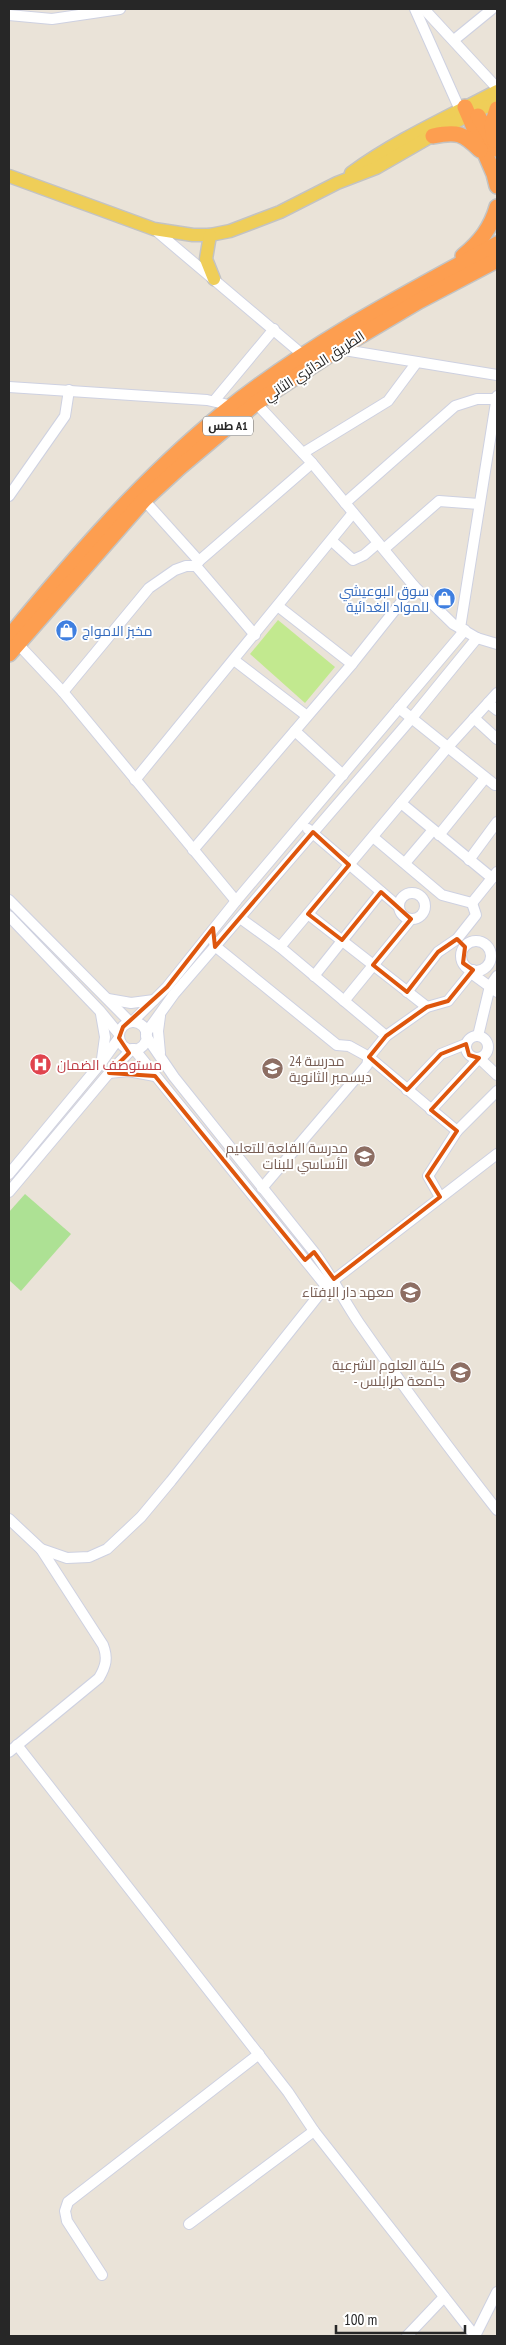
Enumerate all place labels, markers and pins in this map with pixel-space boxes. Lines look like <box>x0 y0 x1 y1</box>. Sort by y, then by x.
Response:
place label: سوق البوعيشي للمواد الغدائية <box>339 582 429 616</box>
shop icon: سوق البوعيشي للمواد الغدائية <box>433 587 457 611</box>
shop icon: مخبز الامواج <box>54 619 78 643</box>
place label: مخبز الامواج <box>82 622 152 640</box>
place label: مدرسة 24 ديسمبر الثانوية <box>289 1052 372 1086</box>
hospital icon: مستوصف الضمان <box>29 1053 53 1077</box>
place label: مستوصف الضمان <box>57 1056 162 1074</box>
school or university icon: مدرسة 24 ديسمبر الثانوية <box>261 1057 285 1081</box>
place label: مدرسة القلعة للتعليم الأساسي للبنات <box>226 1139 348 1175</box>
school or university icon: مدرسة القلعة للتعليم الأساسي للبنات <box>352 1144 376 1168</box>
school or university icon: معهد دار الإفتاء <box>398 1280 422 1304</box>
place label: معهد دار الإفتاء <box>302 1283 394 1301</box>
place label: كلية العلوم الشرعية - جامعة طرابلس <box>332 1356 445 1390</box>
school or university icon: كلية العلوم الشرعية - جامعة طرابلس <box>449 1361 473 1385</box>

